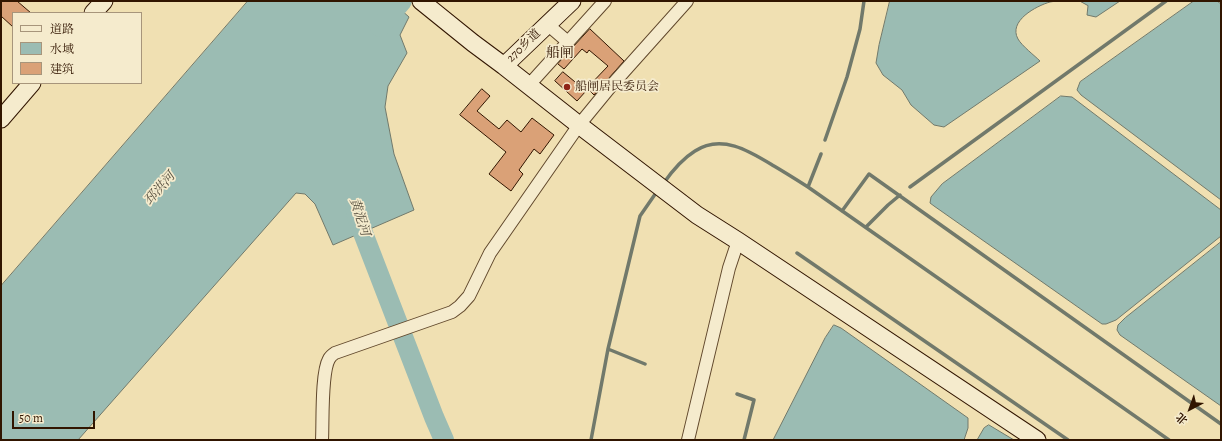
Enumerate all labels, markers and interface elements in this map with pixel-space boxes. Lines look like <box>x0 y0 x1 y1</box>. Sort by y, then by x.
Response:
legend <box>12 12 142 84</box>
text: 道路 <box>50 21 74 37</box>
street label: 270乡道 <box>504 27 544 65</box>
text: 水域 <box>50 41 74 57</box>
district label: 船闸 <box>546 46 574 62</box>
text: 建筑 <box>50 61 74 77</box>
place label: 船闸居民委员会 <box>575 80 659 94</box>
marker: 船闸居民委员会 <box>562 82 572 92</box>
water label: 邳洪河 <box>141 169 179 209</box>
water label: 黄泥河 <box>346 196 372 238</box>
north arrow <box>1170 389 1210 429</box>
scale bar <box>14 403 97 429</box>
text: 北 <box>1173 409 1191 428</box>
text: 50 m <box>19 410 43 426</box>

